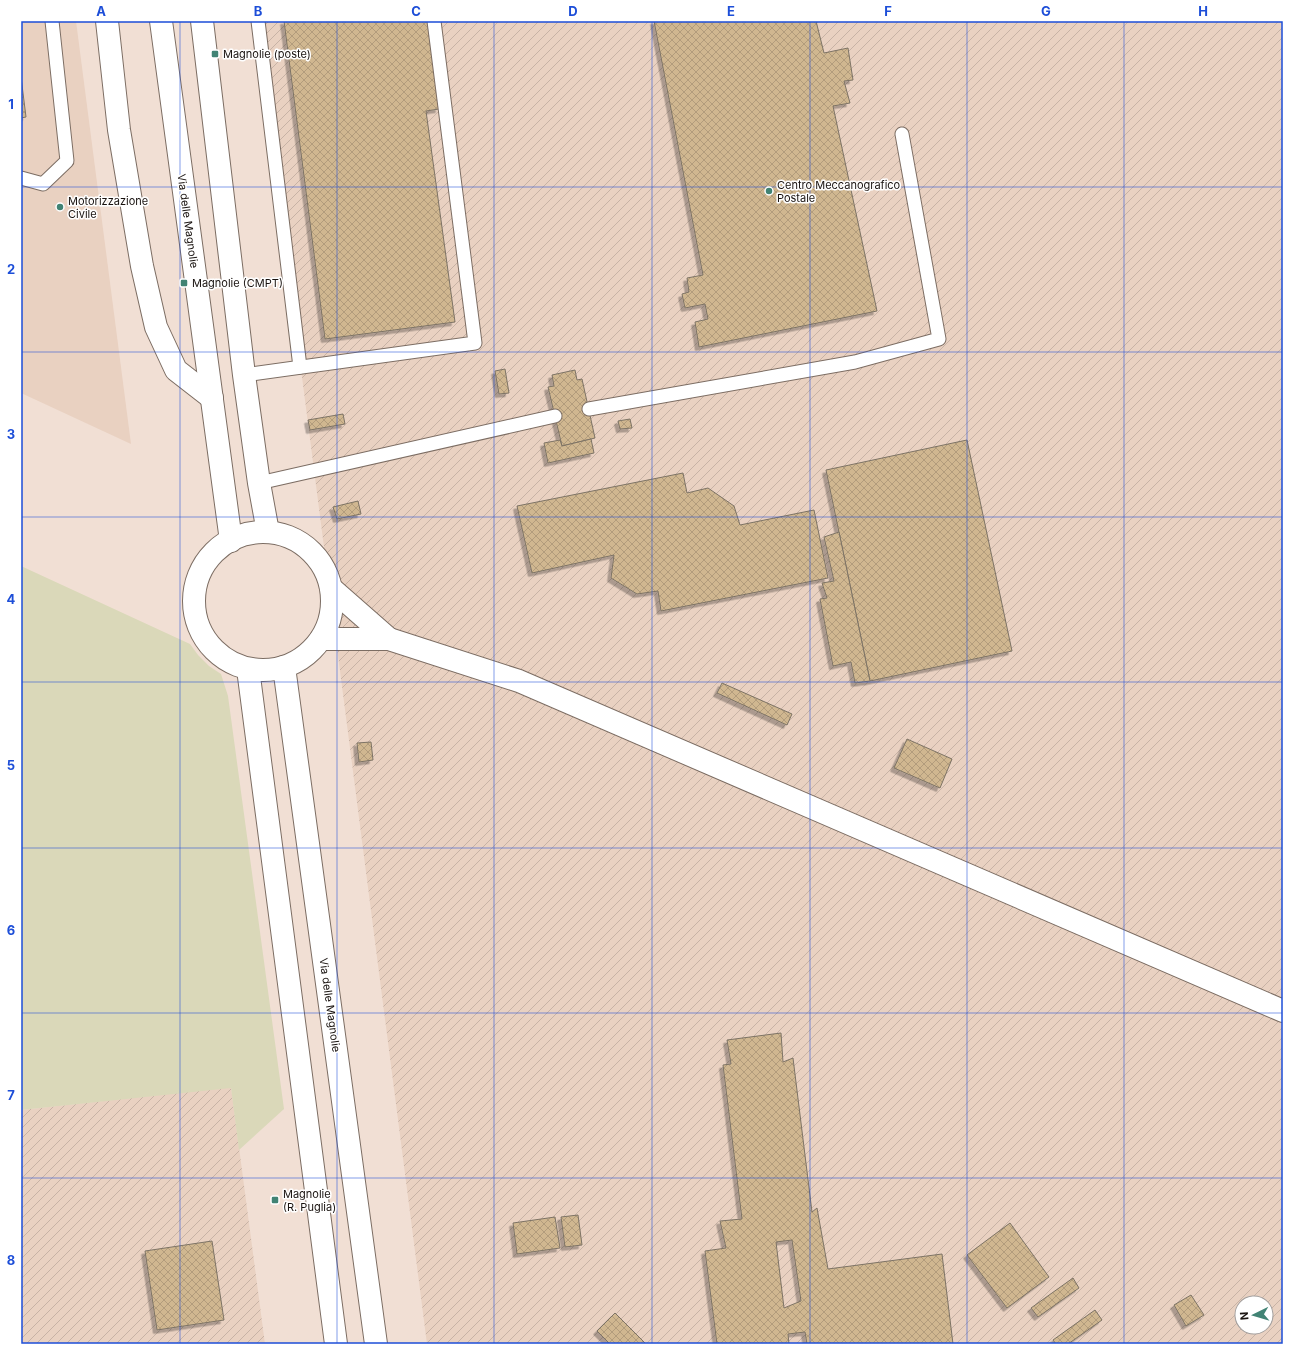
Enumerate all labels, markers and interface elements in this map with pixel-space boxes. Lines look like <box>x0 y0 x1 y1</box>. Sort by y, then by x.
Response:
text: A <box>96 3 106 19</box>
text: B <box>254 3 263 19</box>
text: C <box>411 3 421 19</box>
text: D <box>568 3 578 19</box>
text: E <box>727 3 735 19</box>
text: F <box>884 3 892 19</box>
text: G <box>1041 3 1051 19</box>
text: H <box>1198 3 1208 19</box>
place label: Magnolie (poste) <box>223 47 311 61</box>
marker: Magnolie (poste) <box>210 49 220 59</box>
text: 1 <box>8 96 14 112</box>
street label: Via delle Magnolie <box>174 173 202 269</box>
place label: Centro Meccanografico Postale <box>777 178 901 205</box>
marker: Centro Meccanografico Postale <box>764 186 774 196</box>
place label: Motorizzazione Civile <box>68 194 148 221</box>
marker: Motorizzazione Civile <box>55 202 65 212</box>
text: 2 <box>7 261 15 277</box>
place label: Magnolie (CMPT) <box>192 276 283 290</box>
marker: Magnolie (CMPT) <box>179 278 189 288</box>
text: 3 <box>7 426 15 442</box>
text: 4 <box>7 591 16 607</box>
text: 5 <box>7 757 15 773</box>
text: 6 <box>7 922 15 938</box>
street label: Via delle Magnolie <box>316 957 344 1053</box>
text: 7 <box>7 1087 15 1103</box>
place label: Magnolie (R. Puglia) <box>283 1187 336 1214</box>
marker: Magnolie (R. Puglia) <box>270 1195 280 1205</box>
text: 8 <box>7 1252 15 1268</box>
north arrow <box>1234 1295 1274 1335</box>
text: N <box>1237 1311 1251 1321</box>

